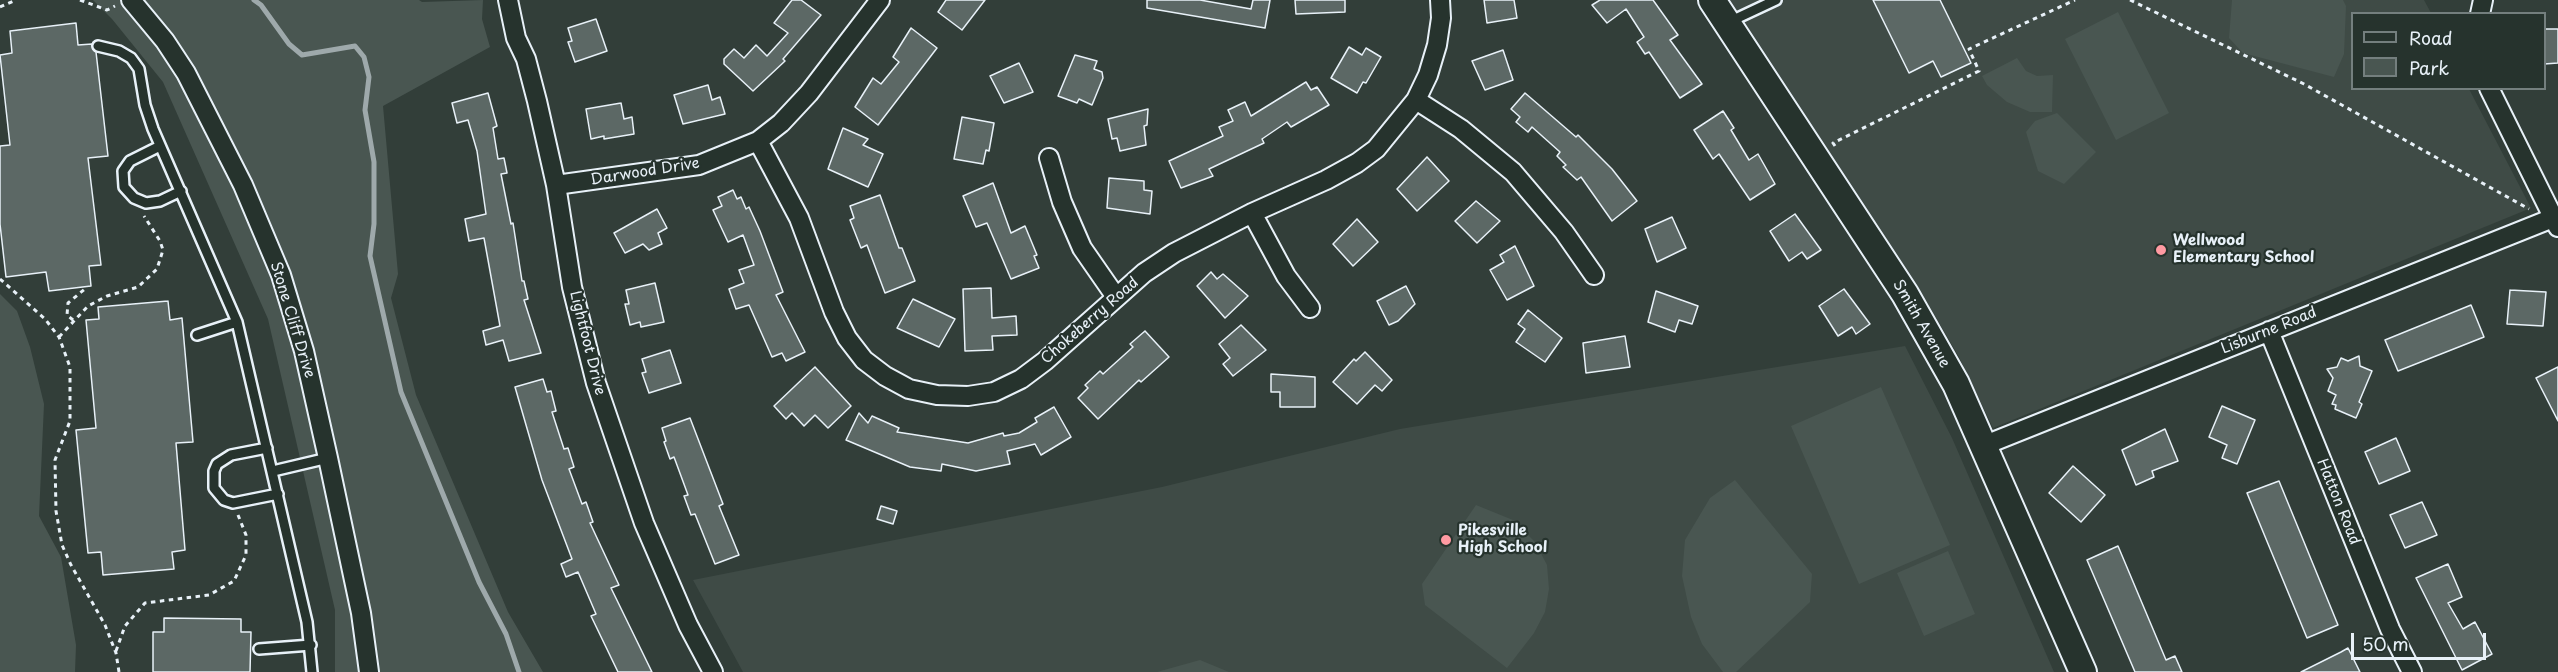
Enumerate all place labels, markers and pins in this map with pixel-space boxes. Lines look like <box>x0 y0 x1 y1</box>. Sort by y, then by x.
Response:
place label: Wellwood Elementary School <box>2173 232 2314 267</box>
marker: Wellwood Elementary School <box>2154 243 2168 257</box>
place label: Pikesville High School <box>1458 522 1547 557</box>
marker: Pikesville High School <box>1439 533 1453 547</box>

